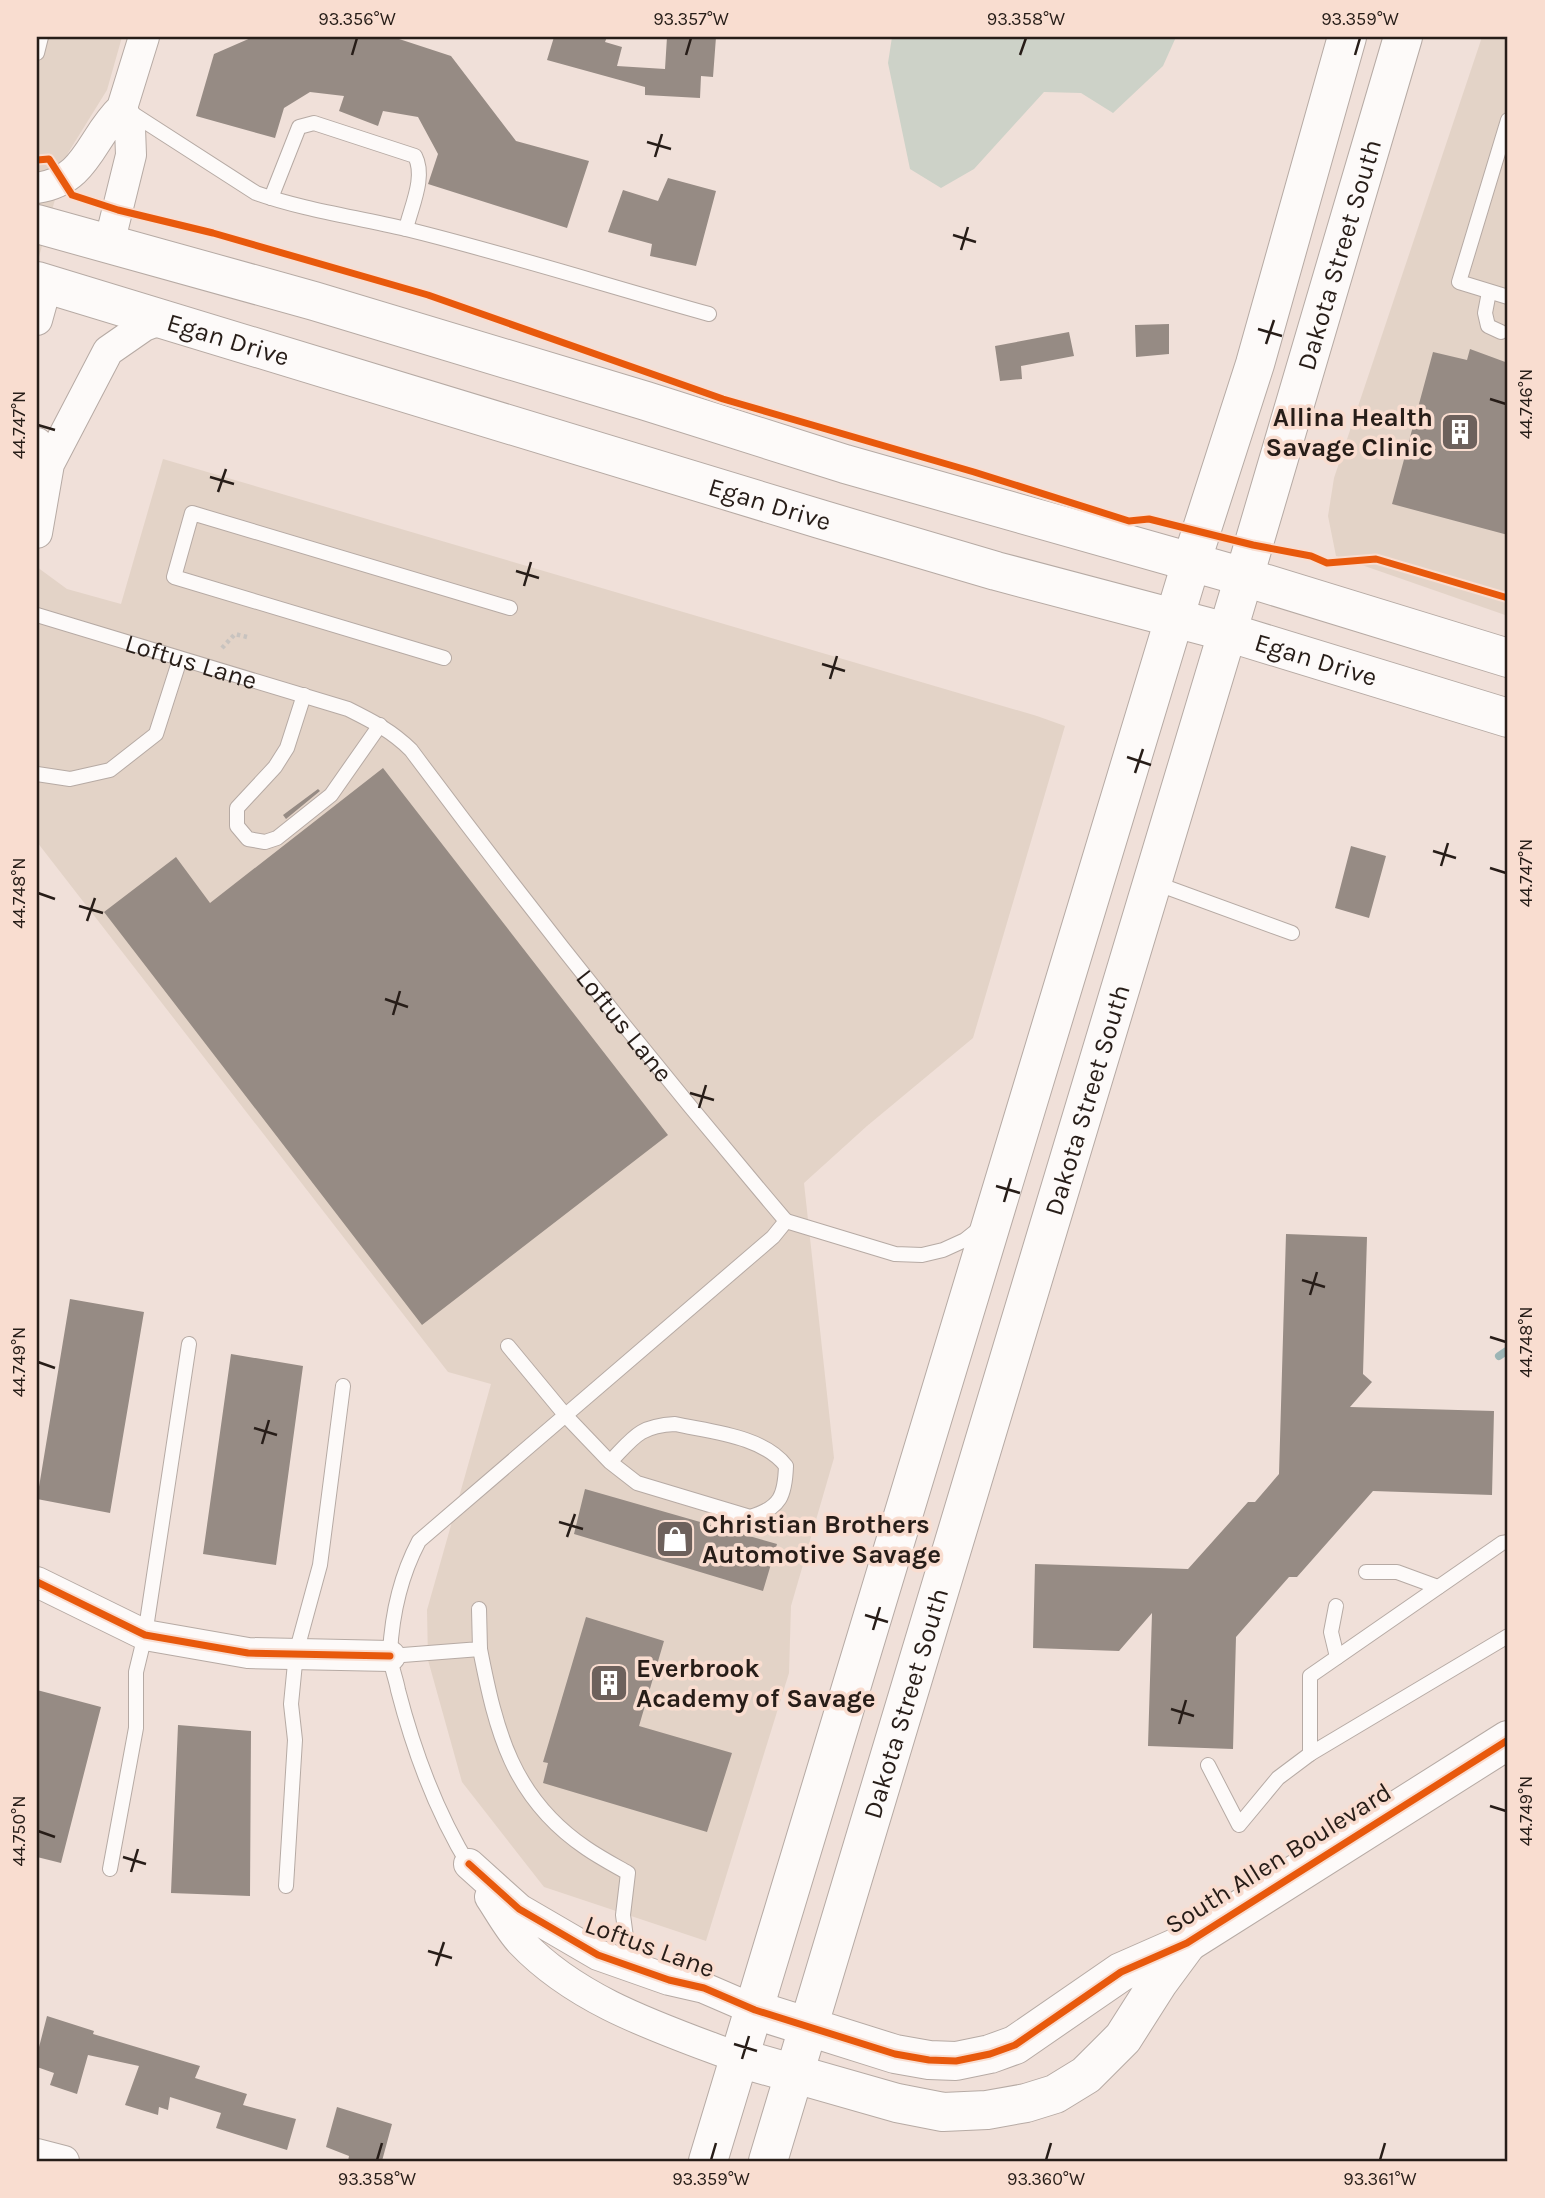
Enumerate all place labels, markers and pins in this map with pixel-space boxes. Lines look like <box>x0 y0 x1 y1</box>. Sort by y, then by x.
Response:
place label: Allina Health Savage Clinic <box>1266 402 1433 463</box>
building icon: Allina Health Savage Clinic <box>1439 411 1481 453</box>
place label: Christian Brothers Automotive Savage <box>702 1509 941 1570</box>
shop icon: Christian Brothers Automotive Savage <box>654 1518 696 1560</box>
place label: Everbrook Academy of Savage <box>636 1653 876 1714</box>
building icon: Everbrook Academy of Savage <box>588 1662 630 1704</box>

